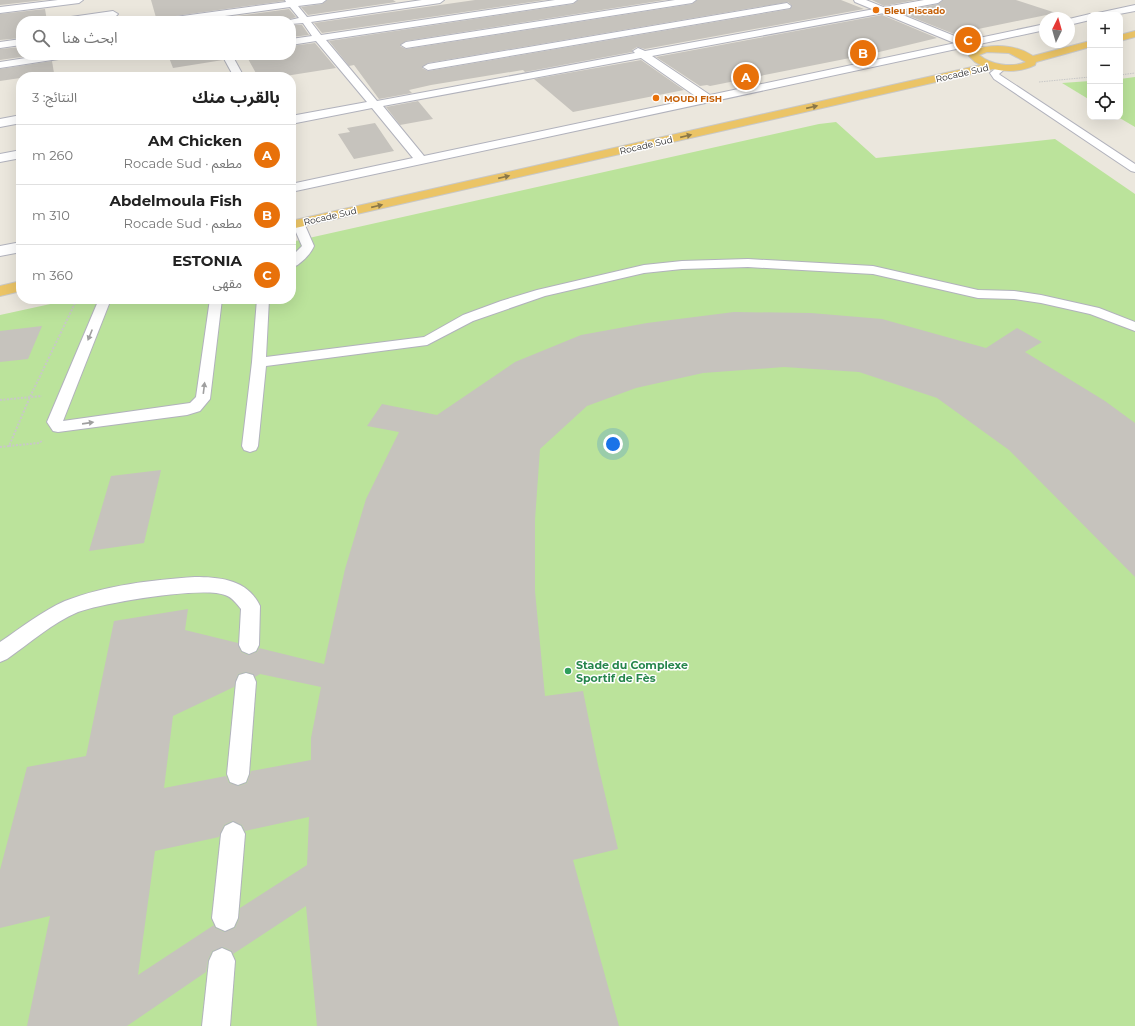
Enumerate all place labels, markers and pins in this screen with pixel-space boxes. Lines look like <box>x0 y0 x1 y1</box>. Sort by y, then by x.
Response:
marker: Bleu Piscado <box>871 5 881 15</box>
place label: Bleu Piscado <box>884 5 945 16</box>
pin: C <box>955 25 981 55</box>
pin: B <box>850 38 876 68</box>
pin: A <box>733 62 759 92</box>
marker: MOUDI FISH <box>651 93 661 103</box>
place label: MOUDI FISH <box>664 93 722 104</box>
place label: Stade du Complexe Sportif de Fès <box>576 658 688 685</box>
marker: Stade du Complexe Sportif de Fès <box>563 666 573 676</box>

